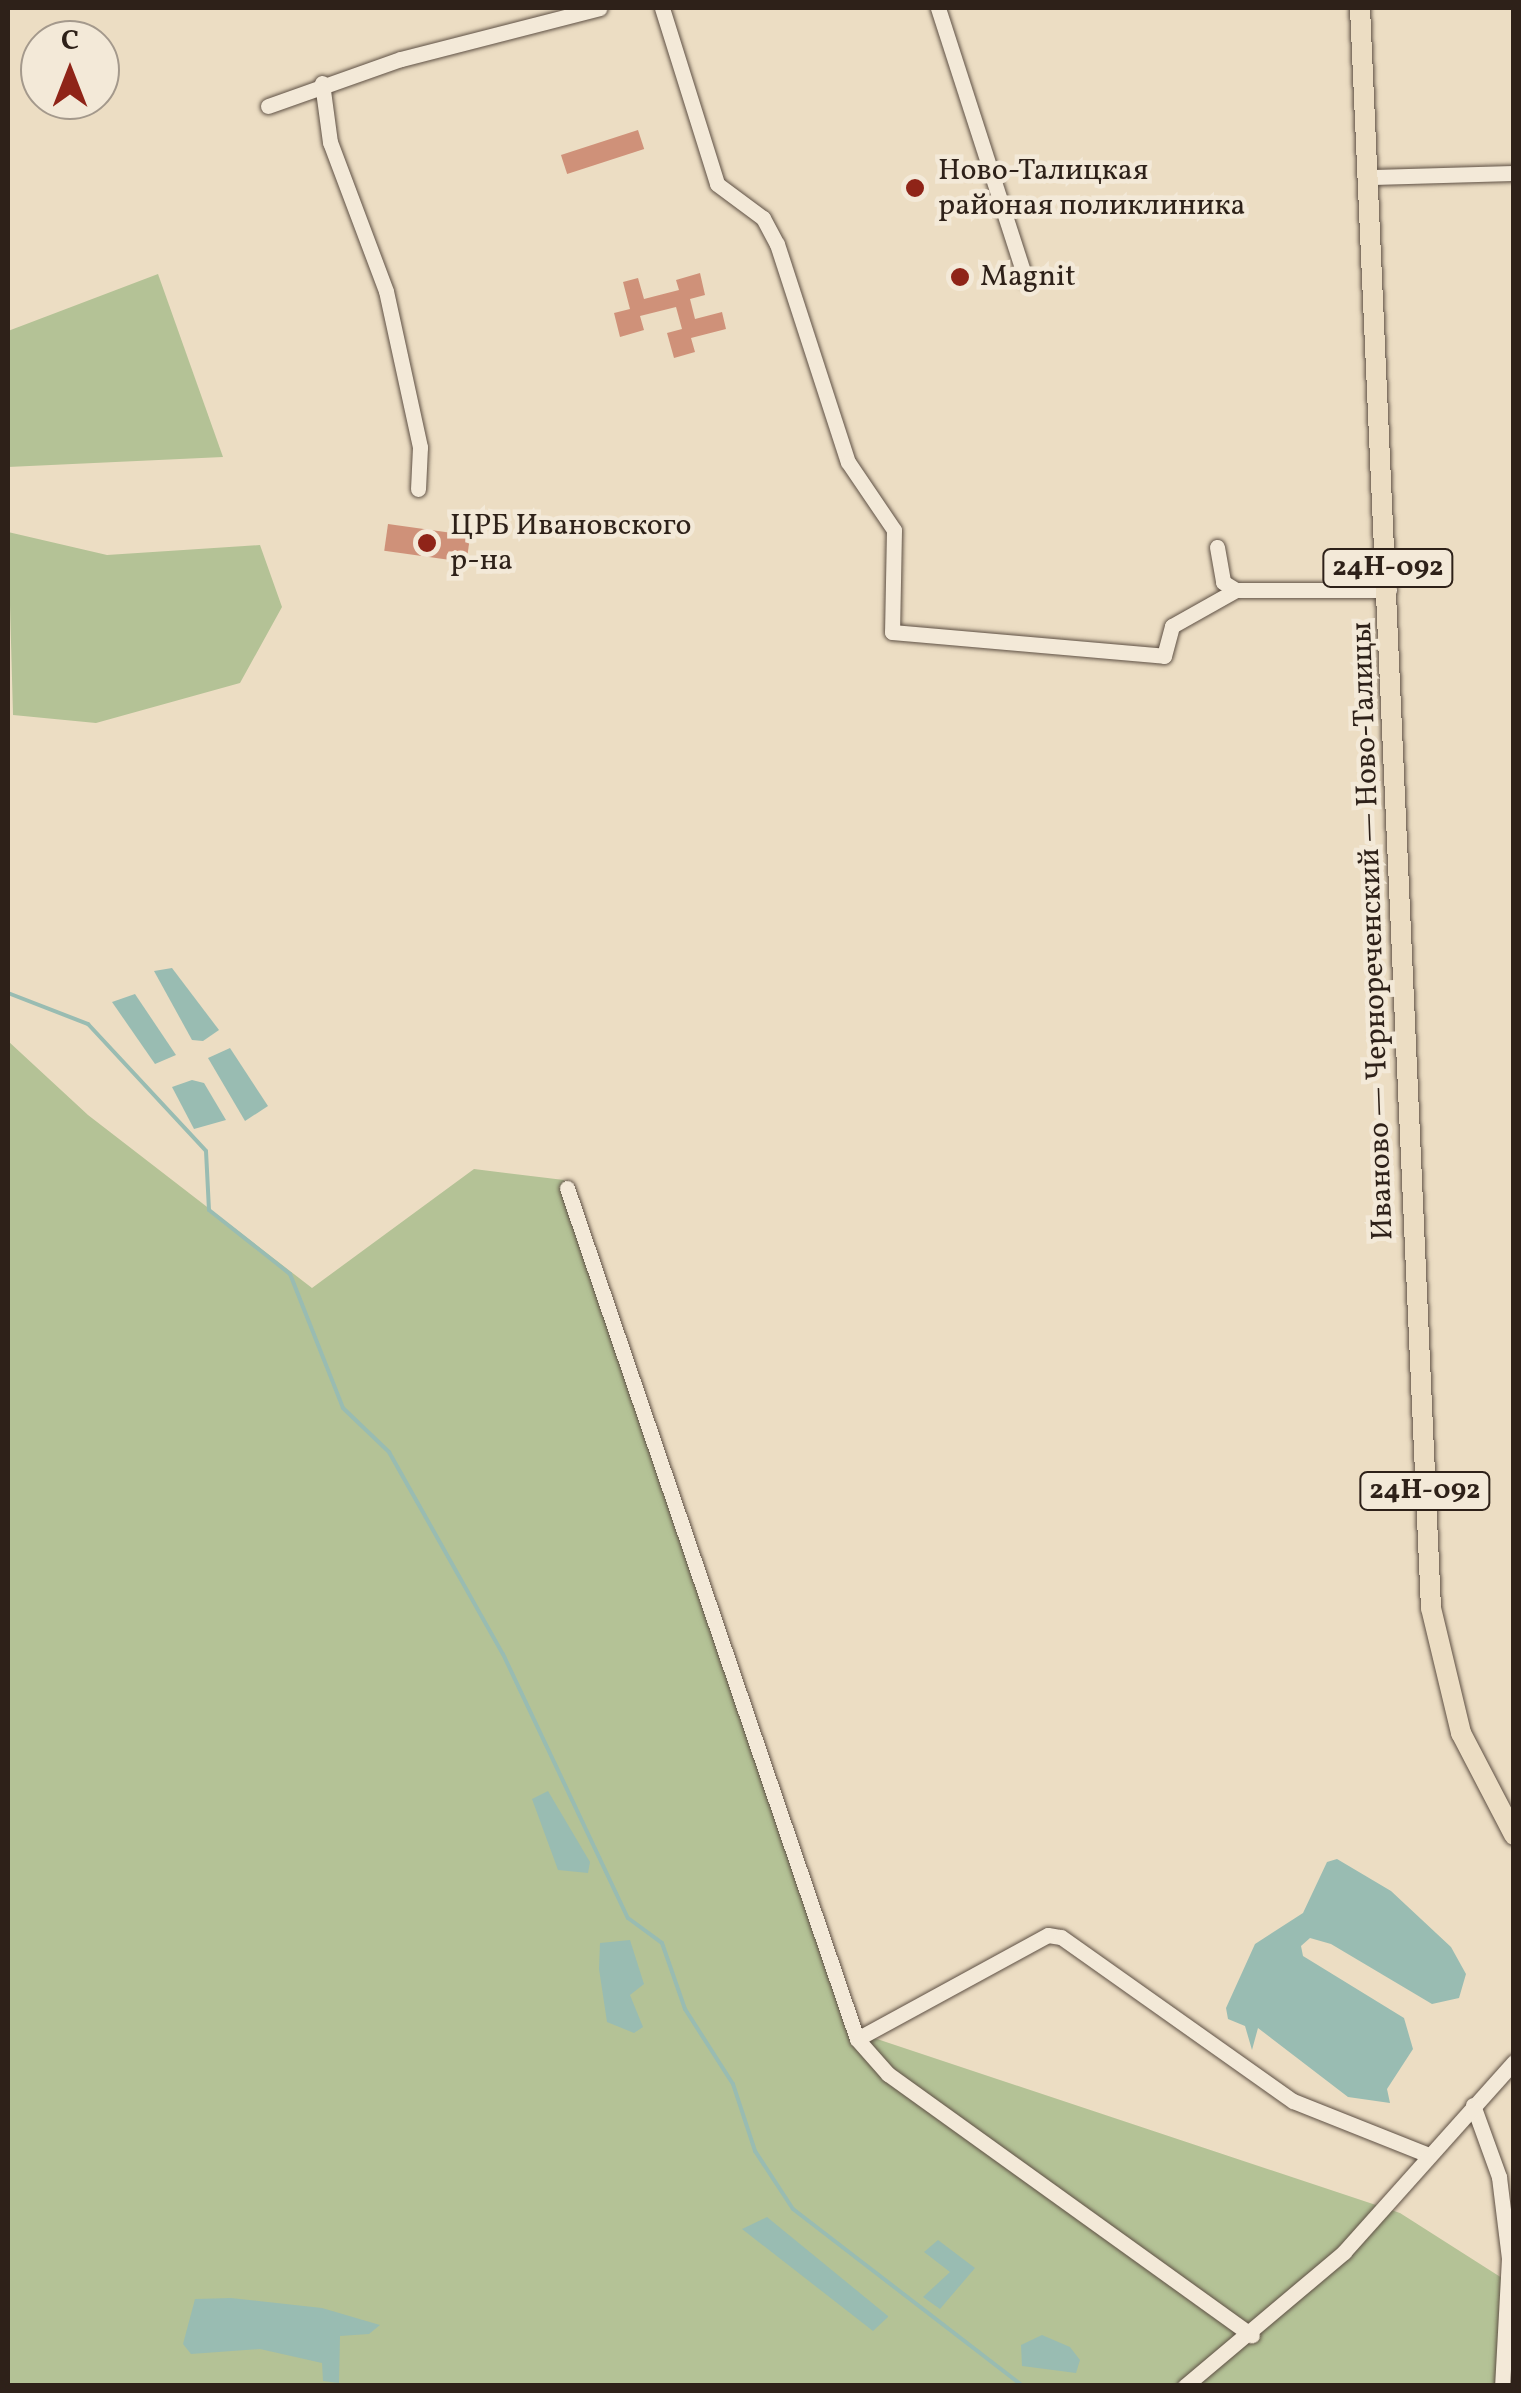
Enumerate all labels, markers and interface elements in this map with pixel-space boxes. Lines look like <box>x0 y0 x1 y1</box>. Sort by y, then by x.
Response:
north arrow <box>20 20 120 120</box>
text: С <box>61 22 79 61</box>
place label: Ново-Талицкая районая поликлиника <box>938 153 1245 224</box>
marker: Ново-Талицкая районая поликлиника <box>902 175 928 201</box>
place label: Magnit <box>980 259 1076 295</box>
marker: Magnit <box>949 266 971 288</box>
place label: ЦРБ Ивановского р-на <box>450 508 691 578</box>
marker: ЦРБ Ивановского р-на <box>414 530 440 556</box>
road number: 24Н-092 <box>1320 545 1456 591</box>
street label: Иваново — Чернореченский — Ново-Талицы <box>1344 620 1402 1242</box>
road number: 24Н-092 <box>1358 1468 1492 1514</box>

